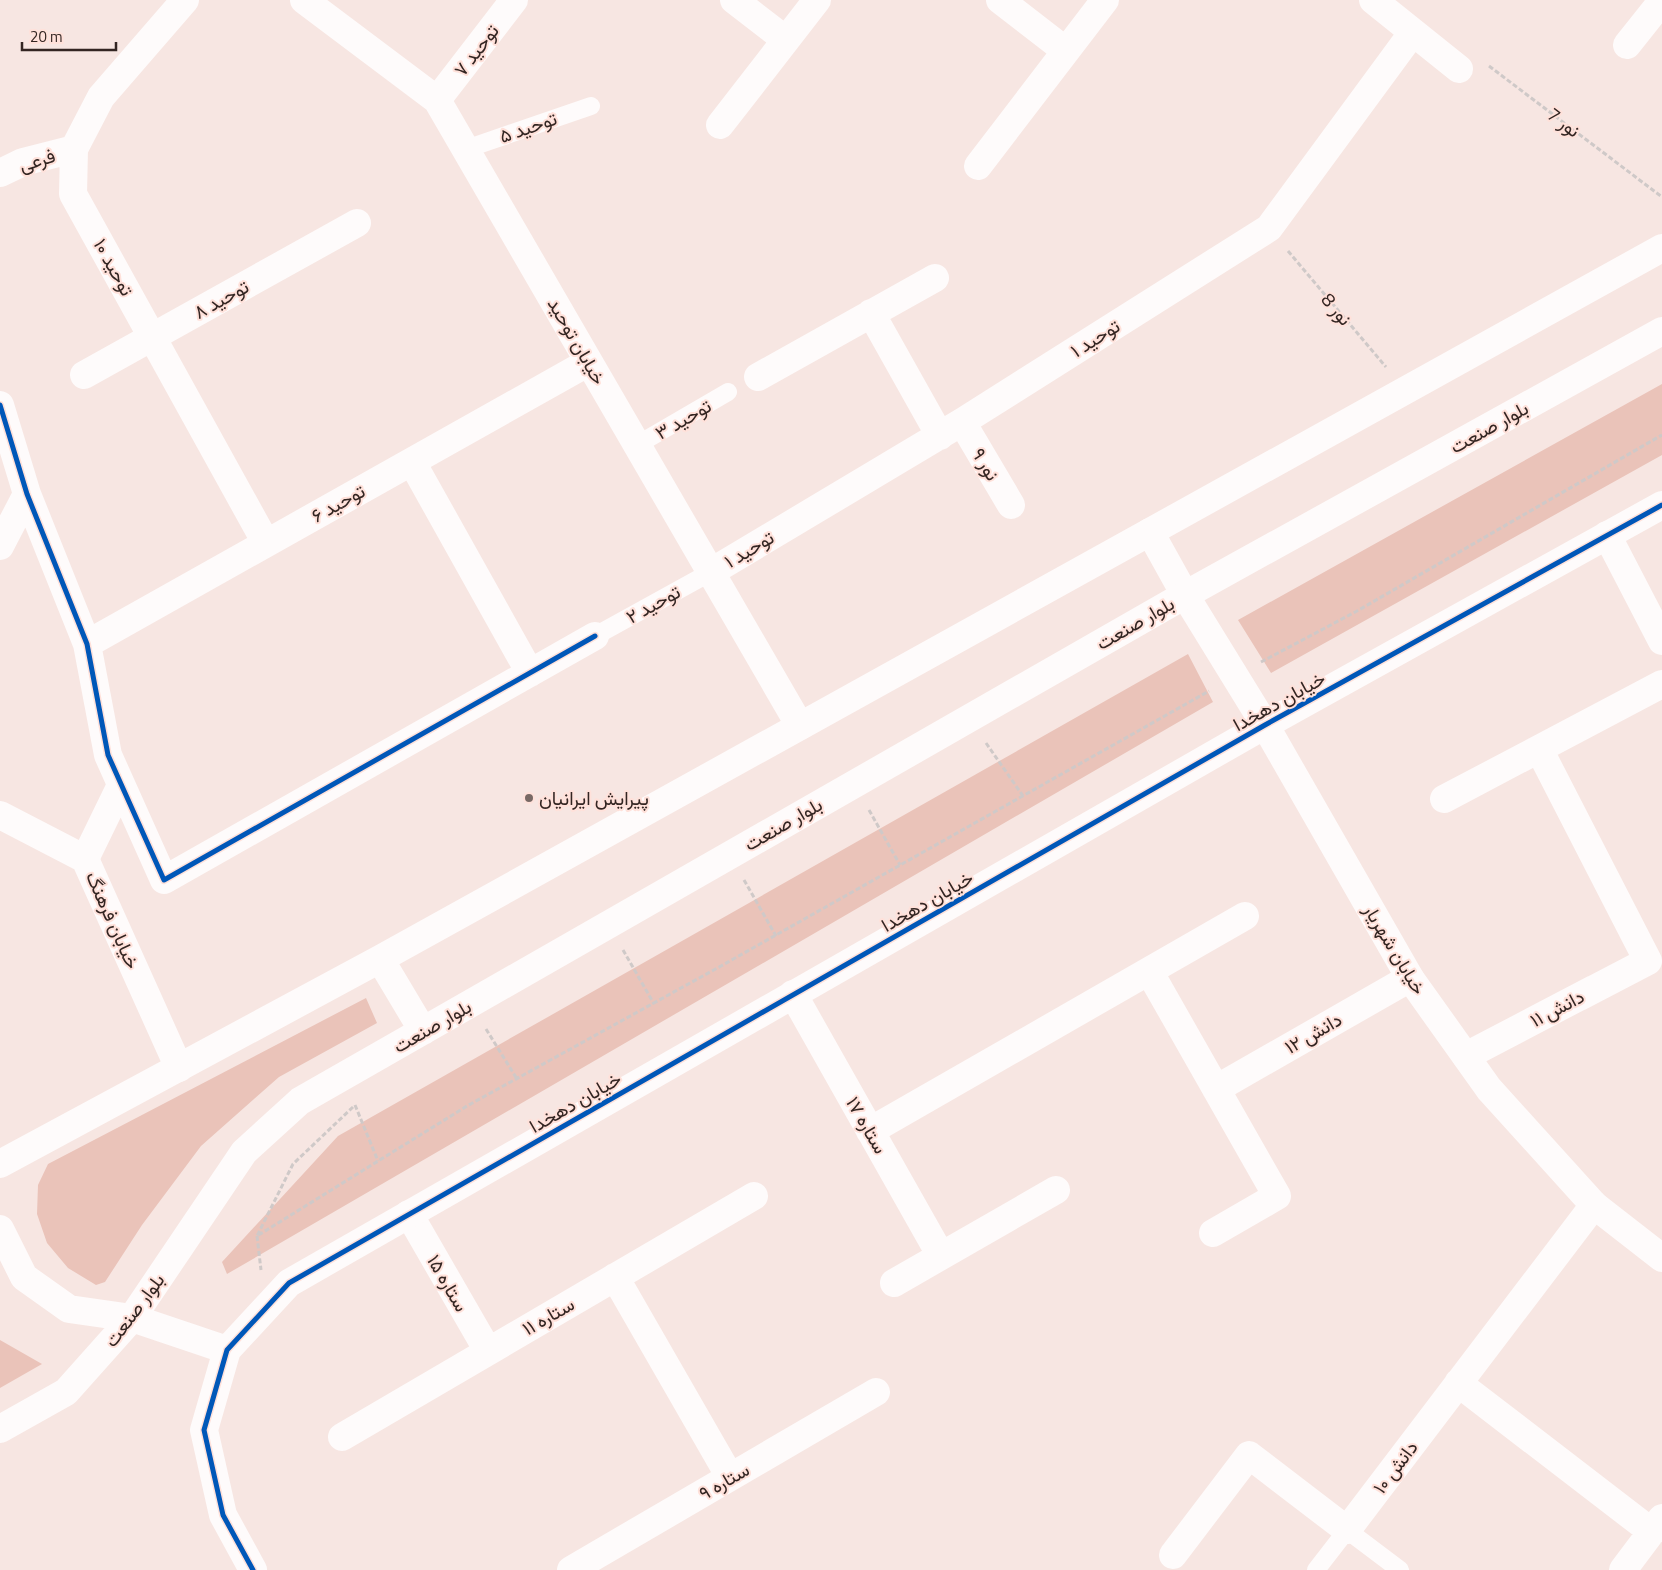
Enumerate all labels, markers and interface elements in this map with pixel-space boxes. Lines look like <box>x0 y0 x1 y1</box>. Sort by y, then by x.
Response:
street label: توحید ۷ <box>446 17 505 82</box>
scale bar <box>22 20 116 52</box>
text: 20 m <box>30 25 63 48</box>
street label: نور 7 <box>1542 99 1587 144</box>
street label: توحید ۵ <box>495 103 561 150</box>
street label: فرعی <box>15 140 59 179</box>
street label: توحید ۱۰ <box>87 233 142 301</box>
street label: توحید ۸ <box>188 271 254 326</box>
street label: نور 8 <box>1315 286 1360 331</box>
street label: خیابان توحید <box>541 292 614 390</box>
street label: توحید ۱ <box>1064 311 1125 364</box>
street label: توحید ۳ <box>649 391 716 446</box>
street label: بلوار صنعت <box>1444 393 1533 460</box>
street label: نور ۹ <box>965 442 1008 486</box>
street label: توحید ۶ <box>306 476 370 529</box>
street label: توحید ۱ <box>718 522 779 575</box>
street label: توحید ۲ <box>620 577 685 630</box>
street label: بلوار صنعت <box>1090 589 1179 657</box>
street label: خیابان دهخدا <box>1227 663 1330 738</box>
place label: پیرایش ایرانیان <box>539 783 649 812</box>
street label: بلوار صنعت <box>738 790 827 858</box>
marker: پیرایش ایرانیان <box>523 792 535 804</box>
street label: خیابان دهخدا <box>875 863 978 939</box>
street label: خیابان فرهنگ <box>79 866 148 973</box>
street label: خیابان شهریار <box>1356 897 1434 1000</box>
street label: دانش ۱۱ <box>1525 981 1589 1034</box>
street label: بلوار صنعت <box>387 992 476 1060</box>
street label: دانش ۱۲ <box>1279 1004 1347 1061</box>
street label: خیابان دهخدا <box>523 1064 626 1140</box>
street label: ستاره ۱۷ <box>839 1091 895 1159</box>
street label: ستاره ۱۵ <box>420 1249 476 1317</box>
street label: بلوار صنعت <box>96 1267 171 1353</box>
street label: ستاره ۱۱ <box>516 1289 579 1342</box>
street label: دانش ۱۰ <box>1365 1434 1424 1499</box>
street label: ستاره ۹ <box>693 1454 755 1507</box>

